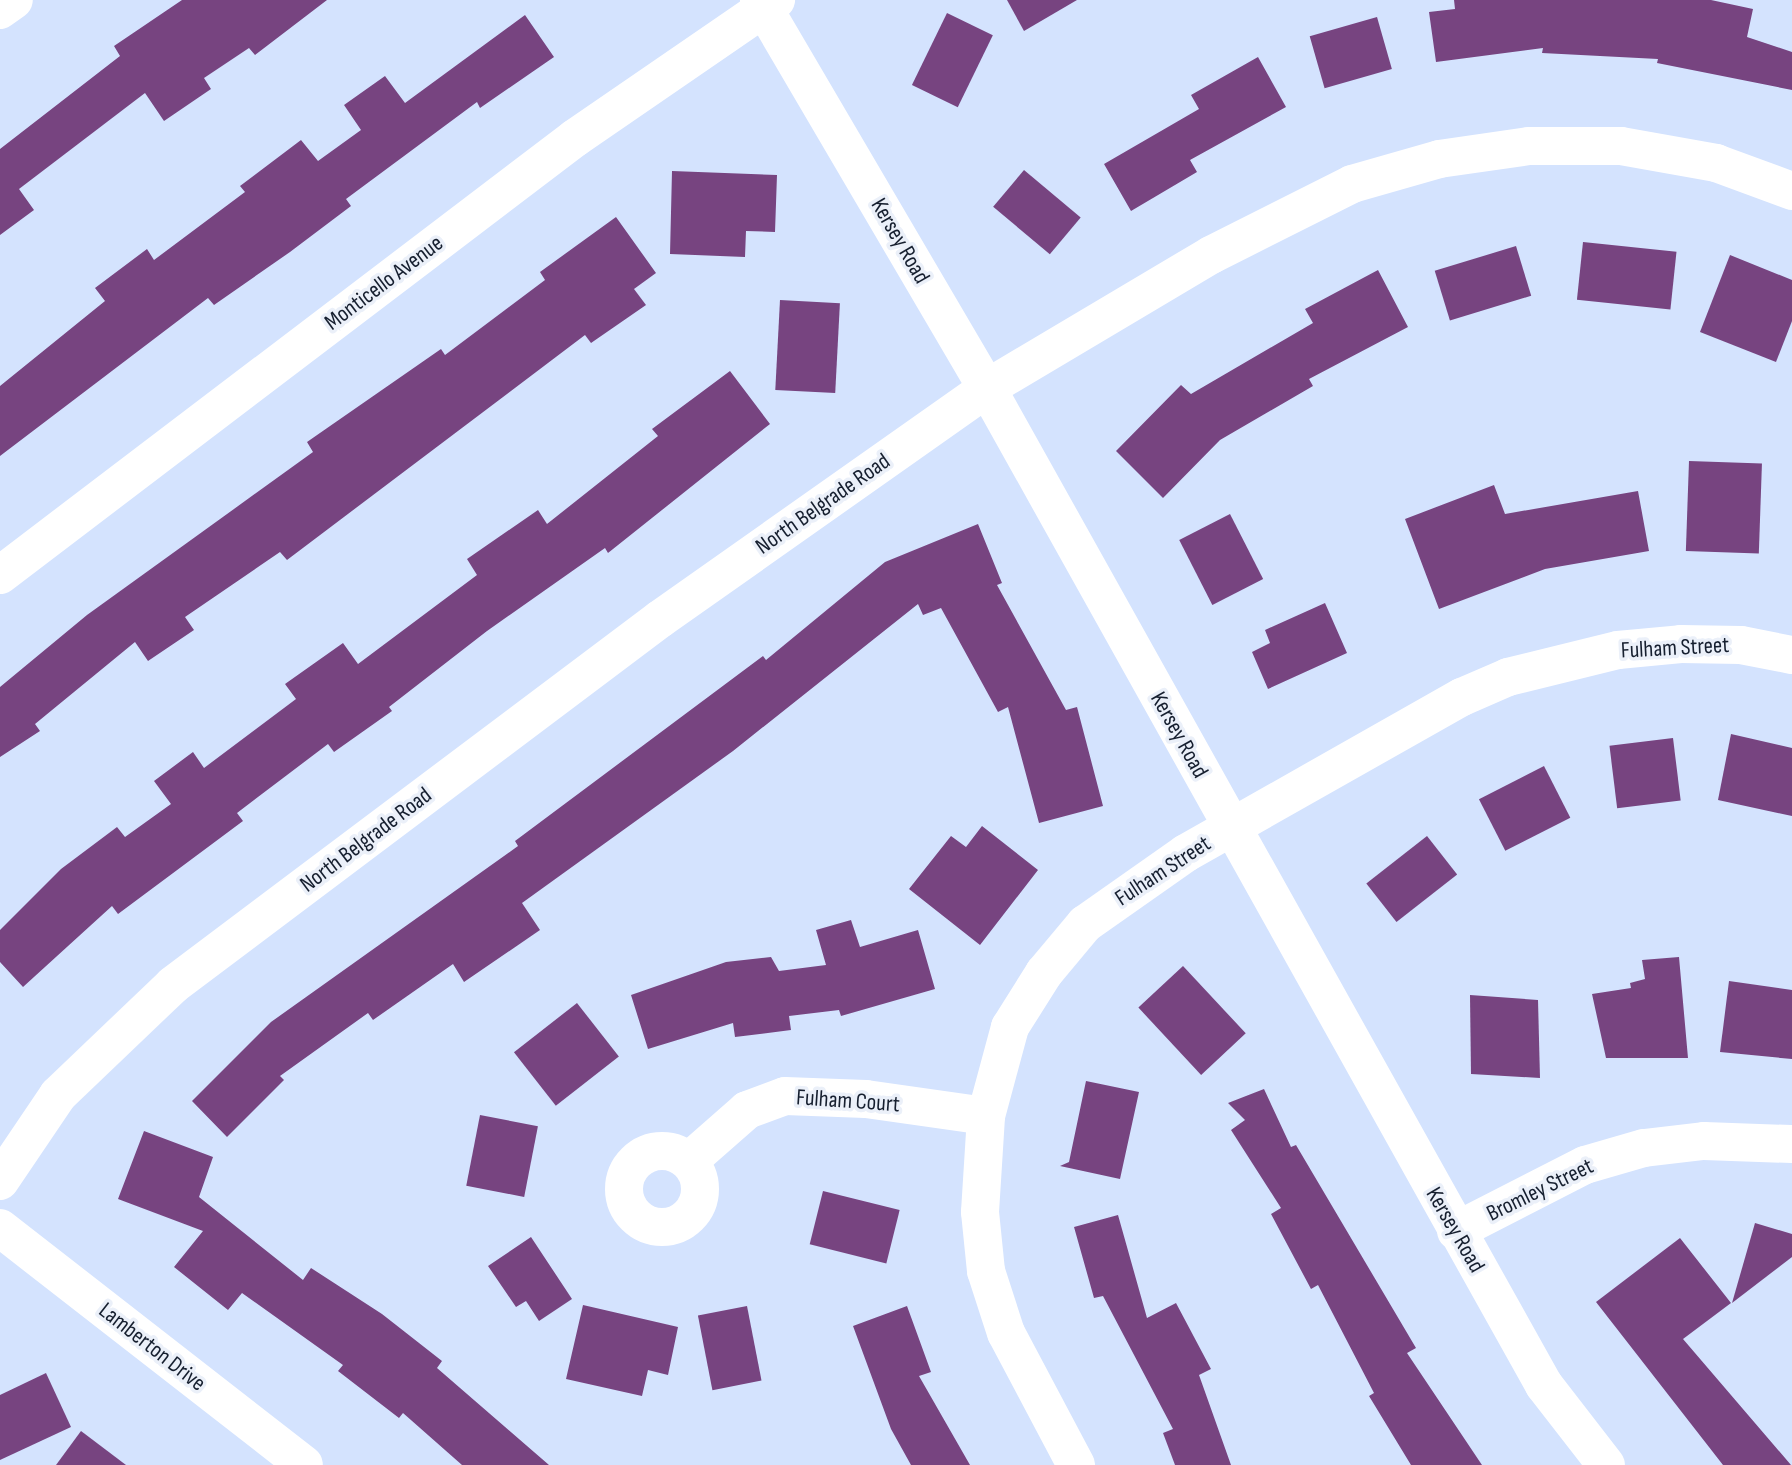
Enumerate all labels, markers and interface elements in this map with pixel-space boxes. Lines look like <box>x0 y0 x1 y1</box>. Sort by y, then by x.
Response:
street label: Kersey Road <box>865 194 935 288</box>
street label: Monticello Avenue <box>319 230 449 336</box>
street label: North Belgrade Road <box>751 448 895 560</box>
street label: Fulham Street <box>1620 631 1730 665</box>
street label: Kersey Road <box>1144 687 1214 783</box>
street label: North Belgrade Road <box>295 782 437 898</box>
street label: Fulham Street <box>1110 830 1216 912</box>
street label: Fulham Court <box>795 1084 901 1118</box>
street label: Bromley Street <box>1482 1152 1598 1228</box>
street label: Kersey Road <box>1420 1183 1490 1277</box>
street label: Lamberton Drive <box>93 1297 211 1397</box>

